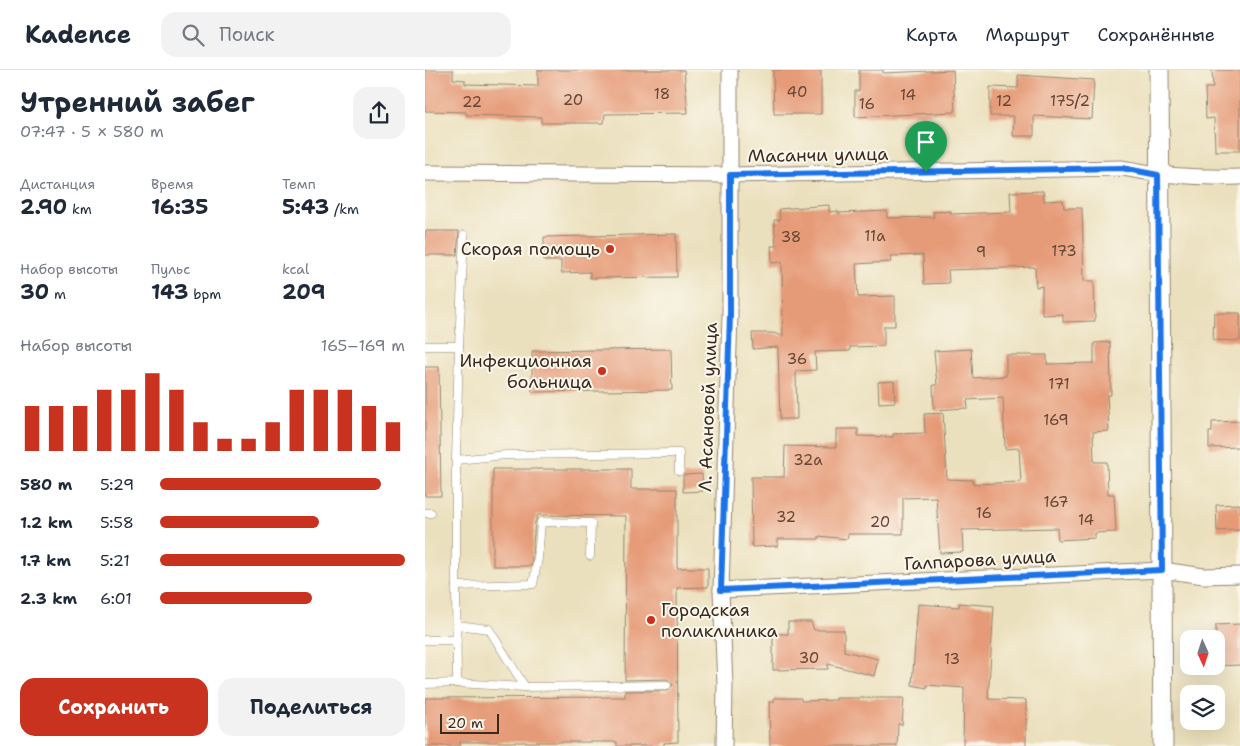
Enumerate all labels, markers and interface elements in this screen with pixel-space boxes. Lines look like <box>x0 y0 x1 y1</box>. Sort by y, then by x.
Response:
search box <box>161 12 511 57</box>
text: Kadence <box>25 19 131 51</box>
icon: search <box>179 21 207 49</box>
text: Поиск <box>219 22 275 47</box>
text: Карта <box>906 23 957 47</box>
text: Маршрут <box>985 23 1069 47</box>
text: Сохранённые <box>1097 23 1215 47</box>
house number: 40 <box>787 82 807 102</box>
text: Утренний забег <box>20 83 255 121</box>
house number: 18 <box>654 84 670 104</box>
house number: 14 <box>900 85 916 105</box>
button: share <box>353 87 405 139</box>
house number: 20 <box>563 90 583 110</box>
house number: 12 <box>996 91 1012 111</box>
house number: 175/2 <box>1050 91 1090 111</box>
house number: 22 <box>462 92 482 112</box>
house number: 16 <box>859 94 875 114</box>
text: 07:47 · 5 × 580 m <box>20 121 164 142</box>
pin <box>905 121 947 172</box>
icon: arrive <box>912 128 940 156</box>
street label: Масанчи улица <box>747 142 889 168</box>
text: Дистанция <box>20 175 95 193</box>
text: Время <box>151 175 194 193</box>
text: Темп <box>282 175 316 193</box>
text: 2.90 <box>20 193 67 221</box>
text: 16:35 <box>151 193 208 221</box>
text: 5:43 <box>282 193 329 221</box>
text: km <box>67 200 92 218</box>
text: /km <box>329 200 359 218</box>
house number: 11а <box>864 226 886 246</box>
house number: 38 <box>781 227 801 247</box>
place label: Скорая помощь <box>461 237 600 261</box>
house number: 173 <box>1051 241 1077 261</box>
house number: 9 <box>976 242 986 262</box>
marker: Скорая помощь <box>604 243 616 255</box>
text: Набор высоты <box>20 260 118 278</box>
text: Пульс <box>151 260 190 278</box>
text: kcal <box>282 260 309 278</box>
text: 30 <box>20 278 49 306</box>
text: 143 <box>151 278 188 306</box>
text: 209 <box>282 278 326 306</box>
text: m <box>49 285 66 303</box>
text: bpm <box>188 285 221 303</box>
street label: Л. Асановой улица <box>693 322 723 492</box>
text: Набор высоты <box>20 335 132 356</box>
text: 165–169 m <box>321 335 405 356</box>
place label: Инфекционная больница <box>459 349 592 394</box>
house number: 36 <box>787 349 807 369</box>
marker: Инфекционная больница <box>596 365 608 377</box>
house number: 171 <box>1048 374 1070 394</box>
house number: 169 <box>1043 410 1069 430</box>
house number: 32а <box>793 450 823 470</box>
text: 580 m <box>20 474 72 495</box>
text: 5:29 <box>100 474 134 495</box>
house number: 167 <box>1043 492 1069 512</box>
house number: 16 <box>976 503 992 523</box>
house number: 32 <box>776 507 796 527</box>
house number: 14 <box>1078 510 1094 530</box>
text: 1.2 km <box>20 512 73 533</box>
text: 5:58 <box>100 512 134 533</box>
house number: 20 <box>870 512 890 532</box>
street label: Галпарова улица <box>904 544 1056 576</box>
text: 1.7 km <box>20 550 71 571</box>
text: 5:21 <box>100 550 130 571</box>
text: 2.3 km <box>20 588 77 609</box>
text: 6:01 <box>100 588 132 609</box>
place label: Городская поликлиника <box>661 598 778 643</box>
marker: Городская поликлиника <box>645 614 657 626</box>
north arrow <box>1180 630 1225 675</box>
map controls <box>1180 630 1225 730</box>
house number: 30 <box>799 648 819 668</box>
house number: 13 <box>944 649 960 669</box>
button: Сохранить <box>20 678 208 736</box>
button: Поделиться <box>218 678 405 736</box>
button: layers <box>1180 685 1225 730</box>
scale bar <box>440 711 499 734</box>
text: 20 m <box>447 714 483 732</box>

